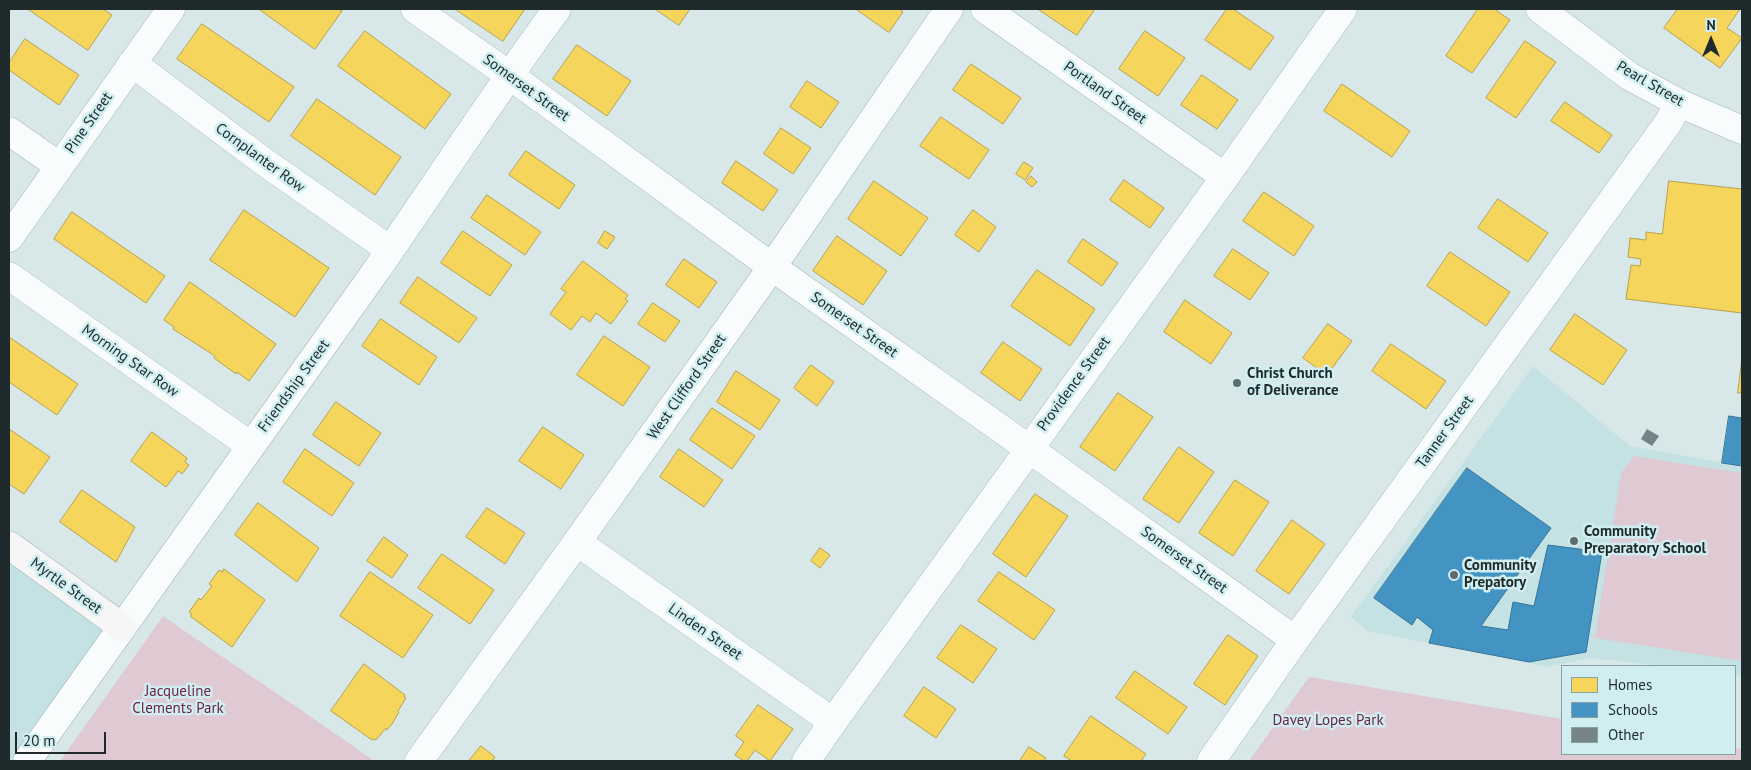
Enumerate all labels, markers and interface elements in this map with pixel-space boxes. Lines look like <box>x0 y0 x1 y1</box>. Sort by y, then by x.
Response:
north arrow <box>1686 15 1736 65</box>
text: N <box>1706 16 1716 34</box>
street label: Somerset Street <box>479 51 573 125</box>
street label: Portland Street <box>1060 58 1150 128</box>
street label: Pearl Street <box>1613 58 1687 110</box>
street label: Pine Street <box>61 89 117 157</box>
street label: Cornplanter Row <box>212 119 308 197</box>
street label: Somerset Street <box>807 288 901 362</box>
street label: Morning Star Row <box>78 321 182 401</box>
street label: West Clifford Street <box>644 331 730 443</box>
street label: Providence Street <box>1034 333 1114 435</box>
street label: Friendship Street <box>254 336 334 436</box>
place label: Christ Church of Deliverance <box>1247 365 1339 400</box>
marker: Christ Church of Deliverance <box>1231 377 1243 389</box>
street label: Tanner Street <box>1413 392 1477 472</box>
street label: Somerset Street <box>1137 523 1231 597</box>
place label: Community Preparatory School <box>1584 523 1706 558</box>
marker: Community Preparatory School <box>1568 535 1580 547</box>
street label: Myrtle Street <box>27 554 105 618</box>
place label: Community Prepatory <box>1464 557 1536 592</box>
marker: Community Prepatory <box>1448 569 1460 581</box>
street label: Linden Street <box>665 600 745 664</box>
legend <box>1561 665 1736 755</box>
text: Homes <box>1608 675 1652 694</box>
park label: Jacqueline Clements Park <box>132 683 224 718</box>
text: Schools <box>1608 700 1658 719</box>
park label: Davey Lopes Park <box>1272 712 1384 730</box>
scale bar <box>18 722 109 754</box>
text: Other <box>1608 725 1644 744</box>
text: 20 m <box>23 731 56 750</box>

